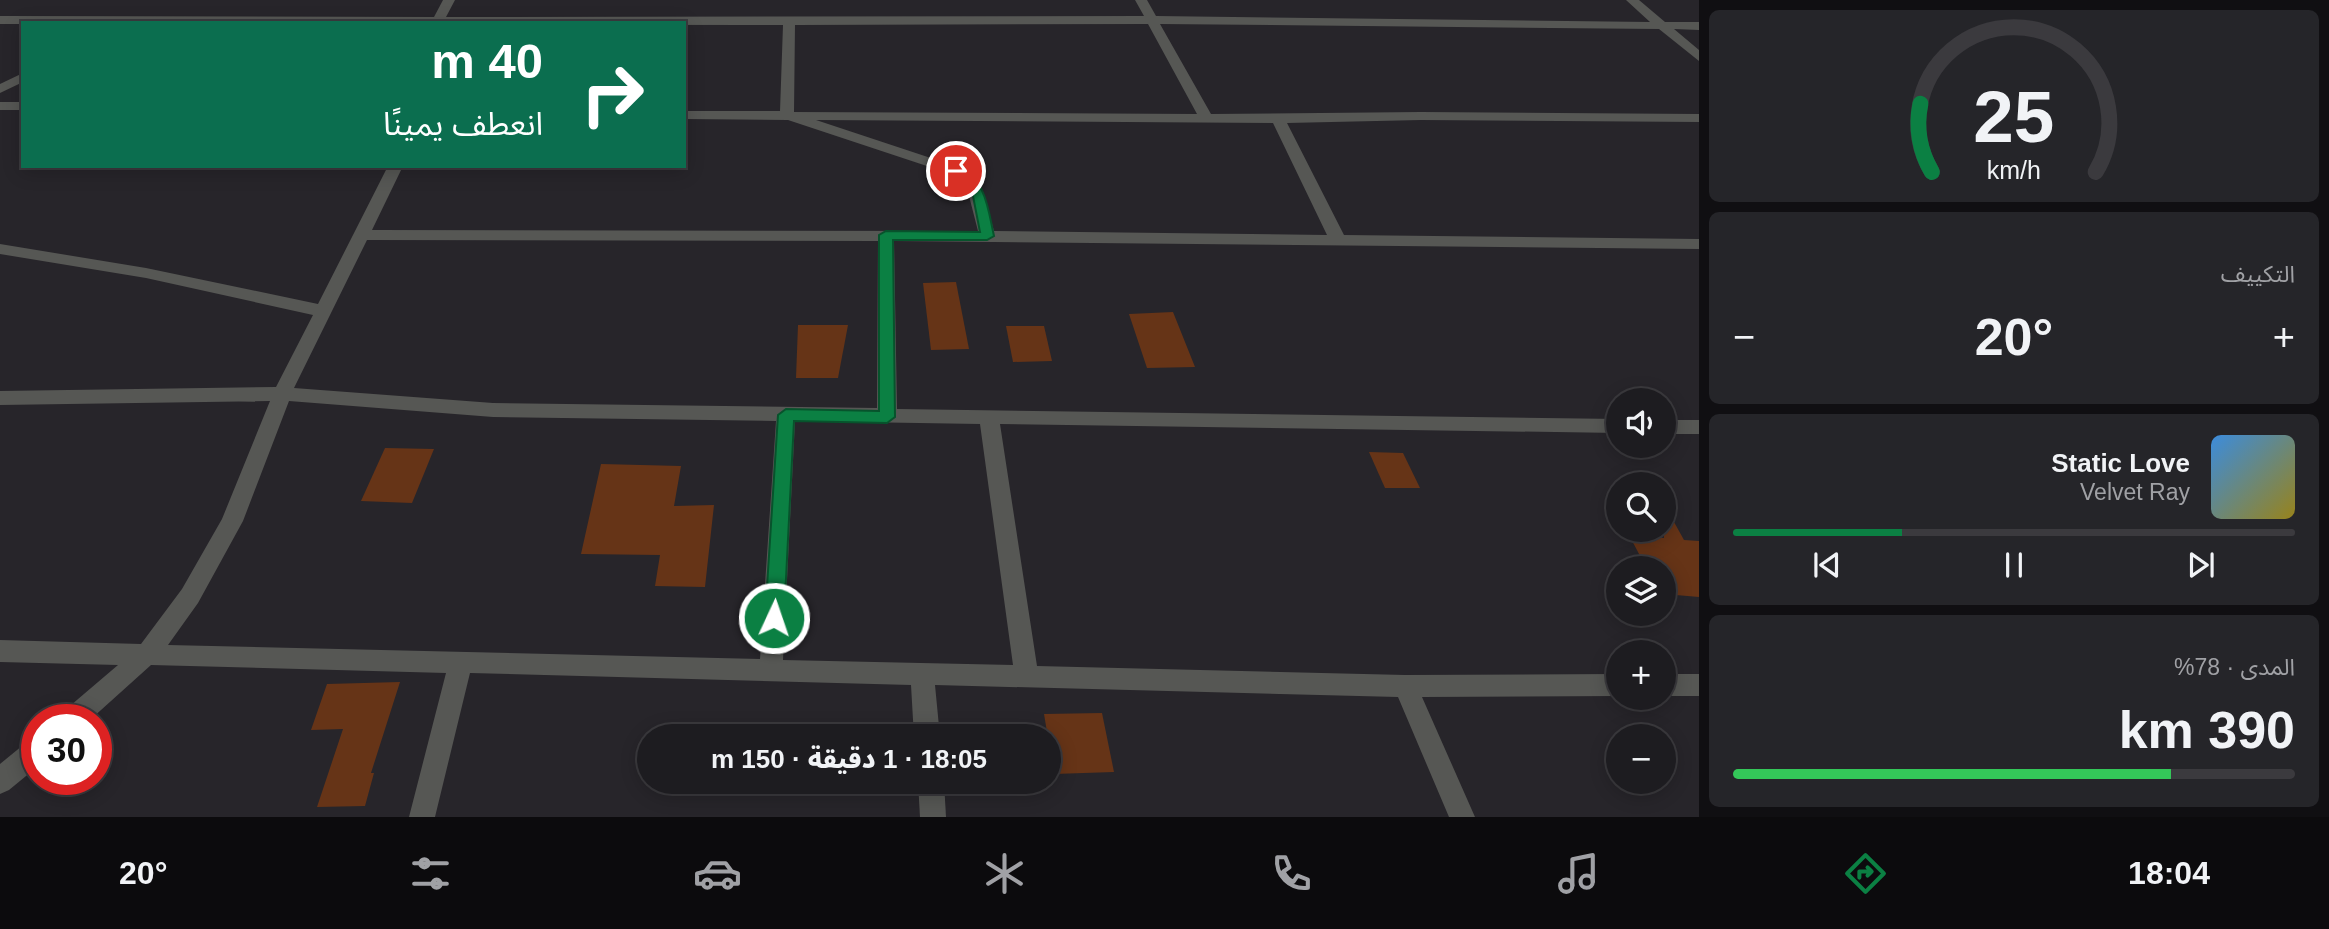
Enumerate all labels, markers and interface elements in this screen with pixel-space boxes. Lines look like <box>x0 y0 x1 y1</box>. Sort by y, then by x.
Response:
text: 40 m <box>431 34 543 88</box>
icon: right <box>567 49 658 140</box>
text: 25 <box>1974 76 2054 157</box>
text: انعطف يمينًا <box>383 106 543 142</box>
pin <box>926 141 986 201</box>
icon: arrive <box>937 152 975 190</box>
text: km/h <box>1987 156 2041 184</box>
text: التكييف <box>2221 261 2295 287</box>
text: 20° <box>1975 308 2053 366</box>
text: − <box>1733 316 1755 358</box>
text: + <box>2273 316 2295 358</box>
map controls <box>1606 388 1676 794</box>
button: sound <box>1606 388 1676 458</box>
text: Static Love <box>2051 448 2190 478</box>
button: search <box>1606 472 1676 542</box>
text: Velvet Ray <box>2080 479 2190 505</box>
icon: previous <box>1808 546 1846 584</box>
icon: pause <box>1995 546 2033 584</box>
icon: next <box>2182 546 2220 584</box>
button: layers <box>1606 556 1676 626</box>
position arrow <box>737 581 811 655</box>
button: + <box>1606 640 1676 710</box>
text: المدى · 78% <box>2174 654 2295 680</box>
text: 390 km <box>2119 701 2295 759</box>
speed limit sign: 30 <box>21 704 112 795</box>
button: − <box>1606 724 1676 794</box>
text: 18:05 · 1 دقيقة · 150 m <box>711 744 987 774</box>
icon: filters <box>406 849 455 898</box>
icon: car <box>693 849 742 898</box>
icon: climate <box>980 849 1029 898</box>
icon: phone <box>1267 849 1316 898</box>
icon: music <box>1554 849 1603 898</box>
icon: directions <box>1841 849 1890 898</box>
text: 20° <box>119 855 167 891</box>
text: 18:04 <box>2128 855 2210 891</box>

